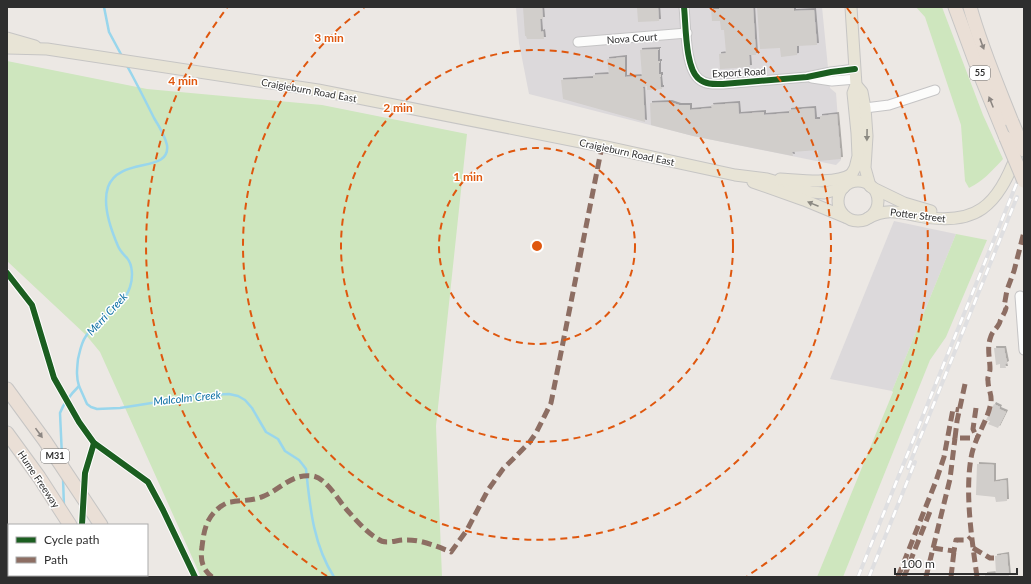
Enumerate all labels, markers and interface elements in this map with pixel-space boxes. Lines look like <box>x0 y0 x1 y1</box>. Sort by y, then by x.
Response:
text: 3 min <box>314 30 344 45</box>
street label: Nova Court <box>606 30 658 46</box>
one-way arrow <box>979 39 985 51</box>
street label: Export Road <box>712 65 766 79</box>
road number: 55 <box>970 66 990 80</box>
text: 4 min <box>168 73 198 88</box>
street label: Craigieburn Road East <box>260 76 358 104</box>
one-way arrow <box>988 95 994 107</box>
text: 2 min <box>383 100 413 115</box>
one-way arrow <box>864 129 870 142</box>
street label: Craigieburn Road East <box>578 136 676 168</box>
text: 1 min <box>453 169 483 184</box>
one-way arrow <box>808 201 819 207</box>
street label: Potter Street <box>890 206 947 224</box>
centre of rings <box>530 239 544 253</box>
water label: Merri Creek <box>84 289 130 338</box>
water label: Malcolm Creek <box>153 387 222 408</box>
one-way arrow <box>35 428 43 438</box>
street label: Hume Freeway <box>16 448 63 510</box>
road number: M31 <box>41 449 69 463</box>
legend <box>8 524 148 576</box>
text: Cycle path <box>44 532 99 547</box>
scale bar <box>895 550 1017 576</box>
text: Path <box>44 552 68 567</box>
text: 100 m <box>901 556 935 571</box>

